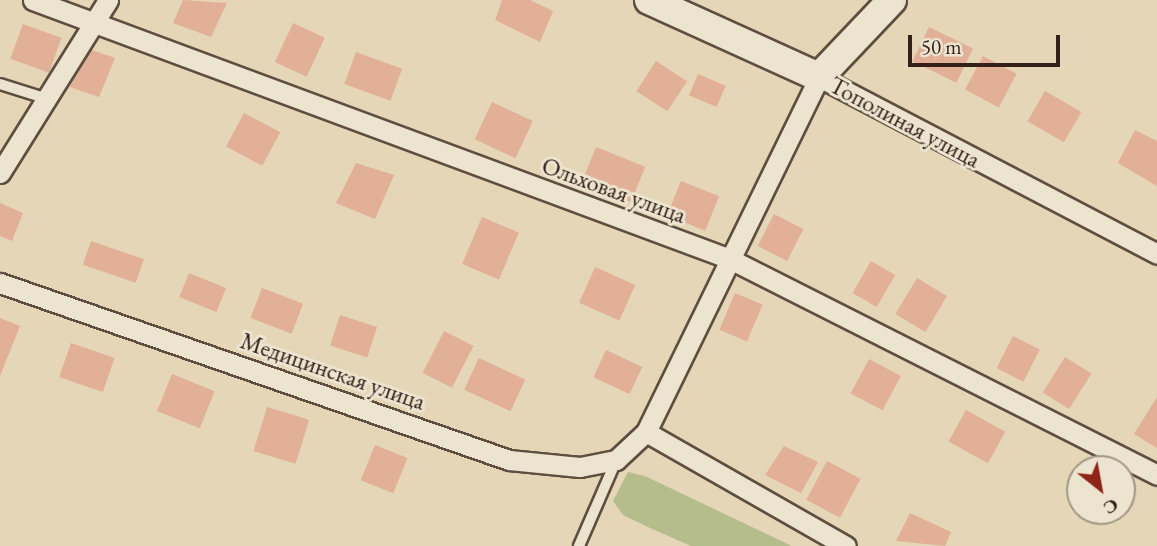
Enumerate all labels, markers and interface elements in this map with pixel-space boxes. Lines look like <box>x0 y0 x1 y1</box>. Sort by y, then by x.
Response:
scale bar <box>912 21 1064 65</box>
text: 50 m <box>921 33 962 60</box>
street label: Тополиная улица <box>825 70 985 174</box>
street label: Ольховая улица <box>538 151 690 229</box>
street label: Медицинская улица <box>237 326 429 416</box>
north arrow <box>1066 455 1136 525</box>
text: С <box>1099 493 1123 521</box>

